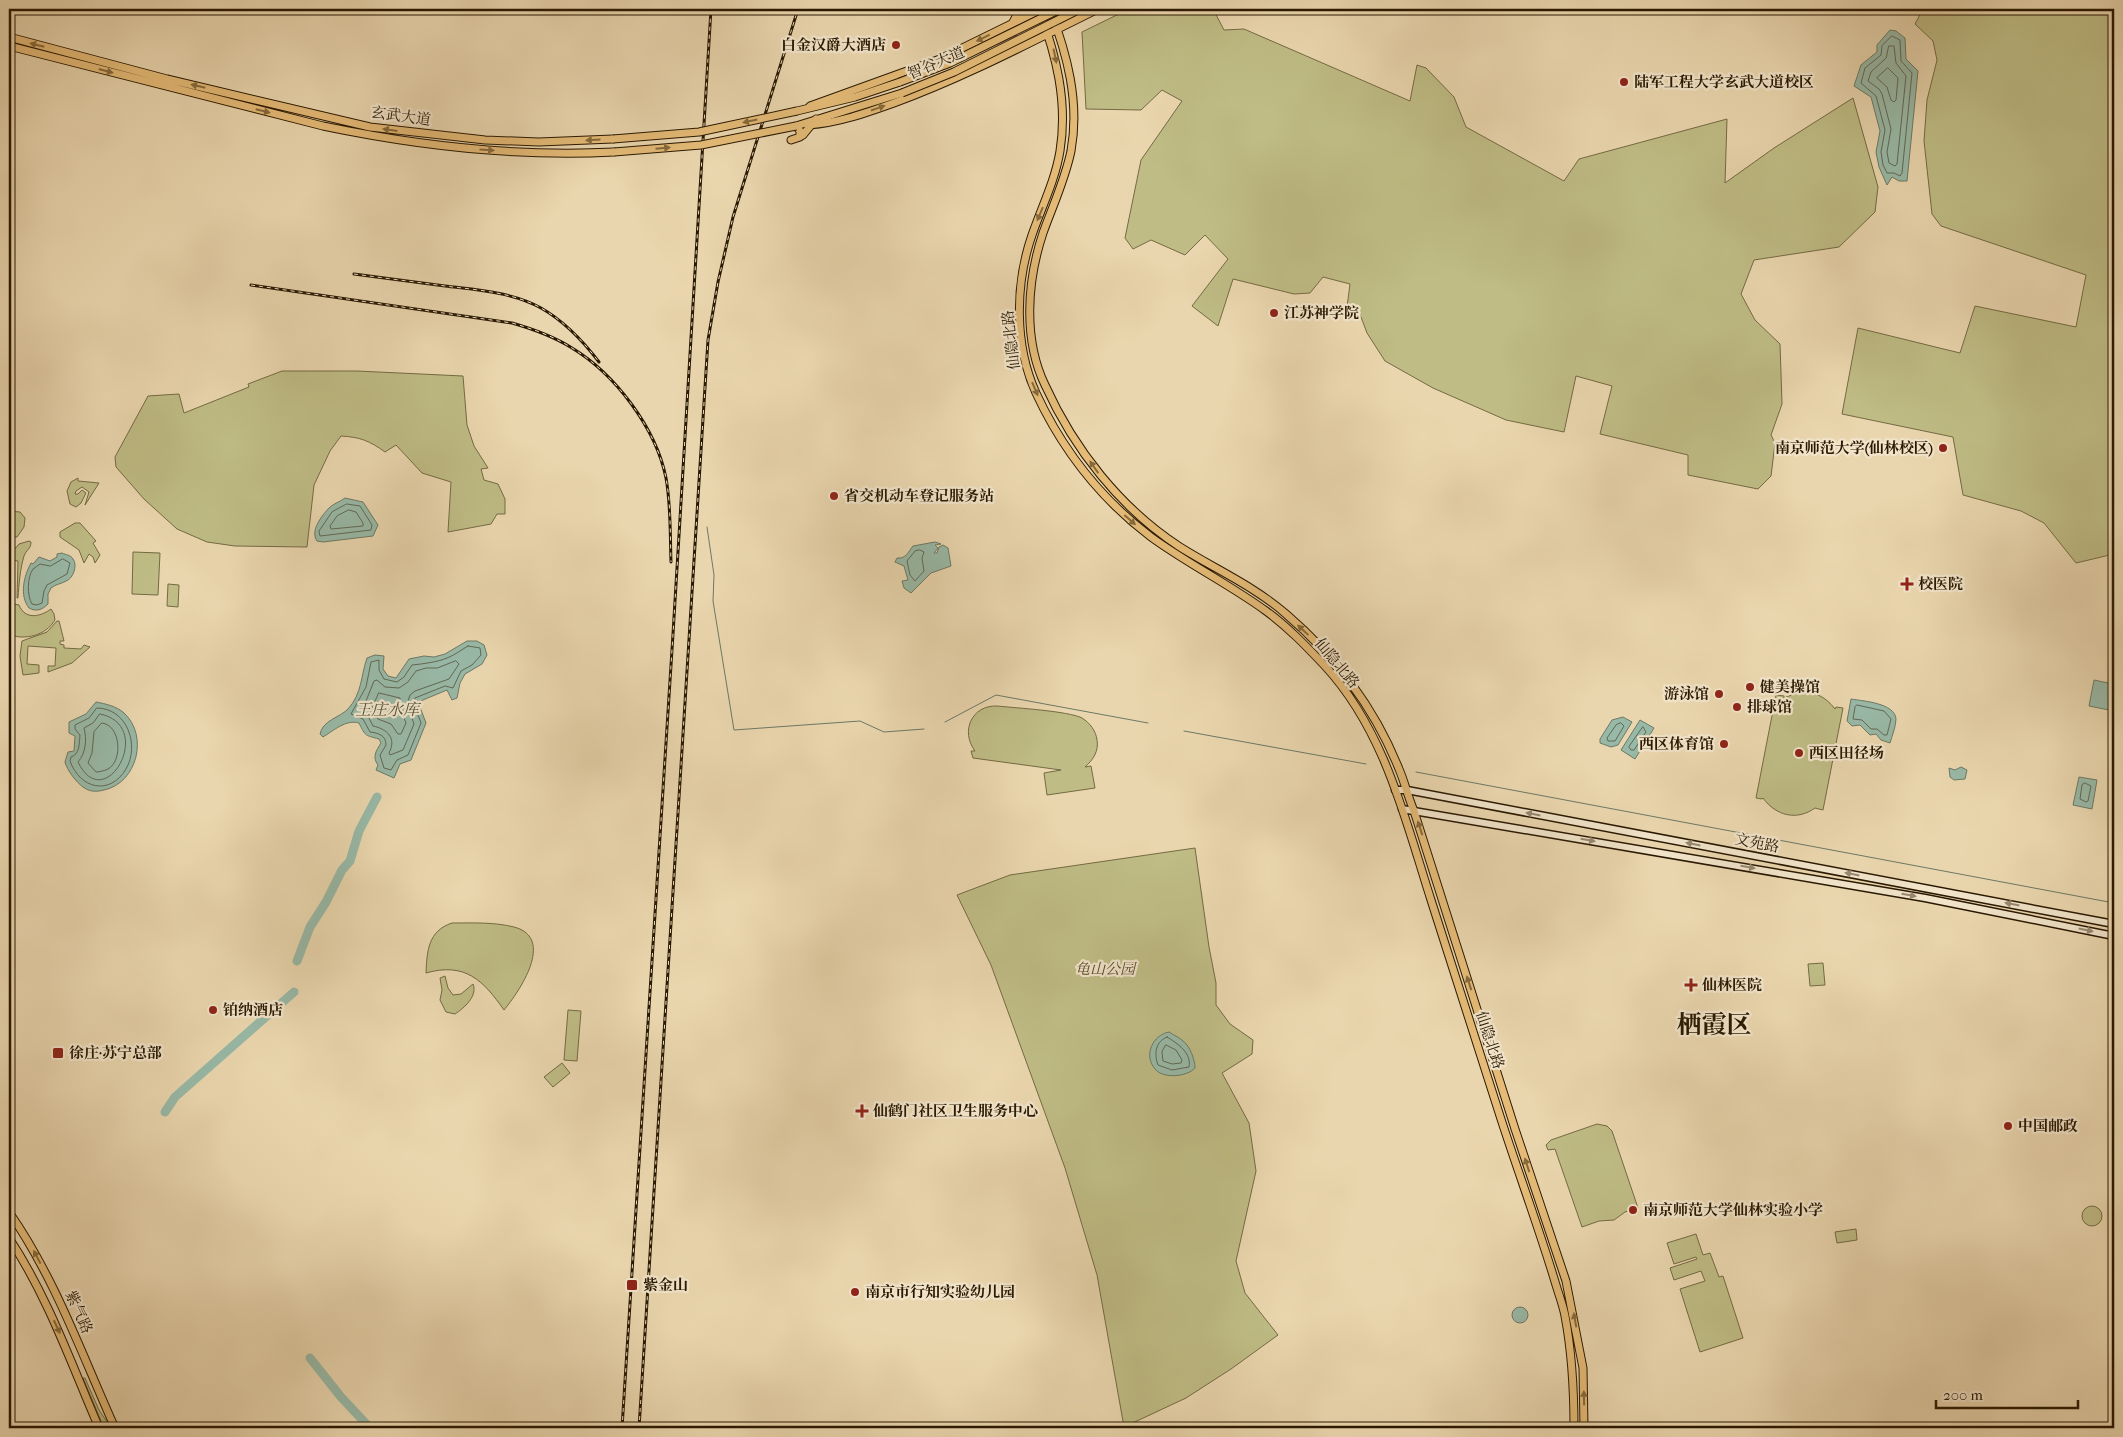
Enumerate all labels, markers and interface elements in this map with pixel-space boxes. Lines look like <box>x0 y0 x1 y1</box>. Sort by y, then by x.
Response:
one-way arrow <box>976 35 990 43</box>
place label: 白金汉爵大酒店 <box>781 36 886 54</box>
marker: 白金汉爵大酒店 <box>890 39 902 51</box>
one-way arrow <box>30 41 45 49</box>
street label: 智谷大道 <box>905 43 967 83</box>
one-way arrow <box>1051 49 1059 65</box>
one-way arrow <box>99 67 114 75</box>
place label: 陆军工程大学玄武大道校区 <box>1634 73 1814 91</box>
marker: 陆军工程大学玄武大道校区 <box>1618 76 1630 88</box>
one-way arrow <box>190 82 205 90</box>
street label: 玄武大道 <box>370 103 432 129</box>
one-way arrow <box>870 104 885 112</box>
one-way arrow <box>256 107 271 115</box>
one-way arrow <box>742 117 757 125</box>
one-way arrow <box>382 125 398 133</box>
one-way arrow <box>585 137 601 145</box>
one-way arrow <box>655 144 671 152</box>
one-way arrow <box>479 147 495 155</box>
one-way arrow <box>1036 207 1044 222</box>
place label: 江苏神学院 <box>1284 304 1359 322</box>
marker: 江苏神学院 <box>1268 307 1280 319</box>
street label: 仙隐北路 <box>998 309 1024 371</box>
one-way arrow <box>1032 382 1040 396</box>
place label: 南京师范大学(仙林校区) <box>1775 439 1933 457</box>
marker: 南京师范大学(仙林校区) <box>1937 442 1949 454</box>
one-way arrow <box>1089 460 1099 474</box>
place label: 省交机动车登记服务站 <box>844 487 994 505</box>
marker: 省交机动车登记服务站 <box>828 490 840 502</box>
one-way arrow <box>1123 514 1136 525</box>
place label: 校医院 <box>1918 575 1963 593</box>
marker: 校医院 <box>1900 577 1914 591</box>
one-way arrow <box>1298 624 1310 636</box>
street label: 仙隐北路 <box>1311 634 1363 692</box>
place label: 健美操馆 <box>1760 678 1820 696</box>
marker: 健美操馆 <box>1744 681 1756 693</box>
place label: 游泳馆 <box>1664 685 1709 703</box>
marker: 游泳馆 <box>1713 688 1725 700</box>
place label: 排球馆 <box>1747 698 1792 716</box>
water label: 王庄水库 <box>355 700 422 719</box>
marker: 排球馆 <box>1731 701 1743 713</box>
place label: 西区体育馆 <box>1639 735 1714 753</box>
marker: 西区体育馆 <box>1718 738 1730 750</box>
place label: 西区田径场 <box>1809 744 1884 762</box>
marker: 西区田径场 <box>1793 747 1805 759</box>
one-way arrow <box>1525 810 1541 818</box>
one-way arrow <box>1415 820 1423 835</box>
street label: 文苑路 <box>1733 830 1781 856</box>
one-way arrow <box>1581 836 1597 844</box>
one-way arrow <box>1684 840 1700 848</box>
one-way arrow <box>1741 864 1757 872</box>
one-way arrow <box>1845 870 1860 878</box>
one-way arrow <box>1901 892 1917 900</box>
one-way arrow <box>2005 900 2020 908</box>
one-way arrow <box>2078 927 2094 935</box>
park label: 龟山公园 <box>1075 960 1137 978</box>
one-way arrow <box>1464 975 1472 990</box>
place label: 仙林医院 <box>1702 976 1762 994</box>
marker: 仙林医院 <box>1684 978 1698 992</box>
place label: 铂纳酒店 <box>223 1001 283 1019</box>
marker: 铂纳酒店 <box>207 1004 219 1016</box>
street label: 仙隐北路 <box>1472 1009 1508 1071</box>
district label: 栖霞区 <box>1676 1010 1752 1039</box>
place label: 徐庄·苏宁总部 <box>69 1044 162 1062</box>
marker: 徐庄·苏宁总部 <box>51 1046 65 1060</box>
place label: 仙鹤门社区卫生服务中心 <box>873 1102 1038 1120</box>
marker: 仙鹤门社区卫生服务中心 <box>855 1104 869 1118</box>
place label: 中国邮政 <box>2018 1117 2078 1135</box>
marker: 中国邮政 <box>2002 1120 2014 1132</box>
one-way arrow <box>1523 1157 1530 1172</box>
place label: 南京师范大学仙林实验小学 <box>1643 1201 1823 1219</box>
marker: 南京师范大学仙林实验小学 <box>1627 1204 1639 1216</box>
one-way arrow <box>33 1249 41 1264</box>
place label: 紫金山 <box>643 1276 688 1294</box>
marker: 紫金山 <box>625 1278 639 1292</box>
place label: 南京市行知实验幼儿园 <box>865 1283 1015 1301</box>
marker: 南京市行知实验幼儿园 <box>849 1286 861 1298</box>
street label: 紫气路 <box>62 1288 96 1336</box>
one-way arrow <box>1570 1311 1578 1327</box>
one-way arrow <box>53 1319 62 1334</box>
scale bar <box>1936 1377 2078 1409</box>
text: 200 m <box>1943 1386 1983 1404</box>
one-way arrow <box>1580 1390 1588 1406</box>

